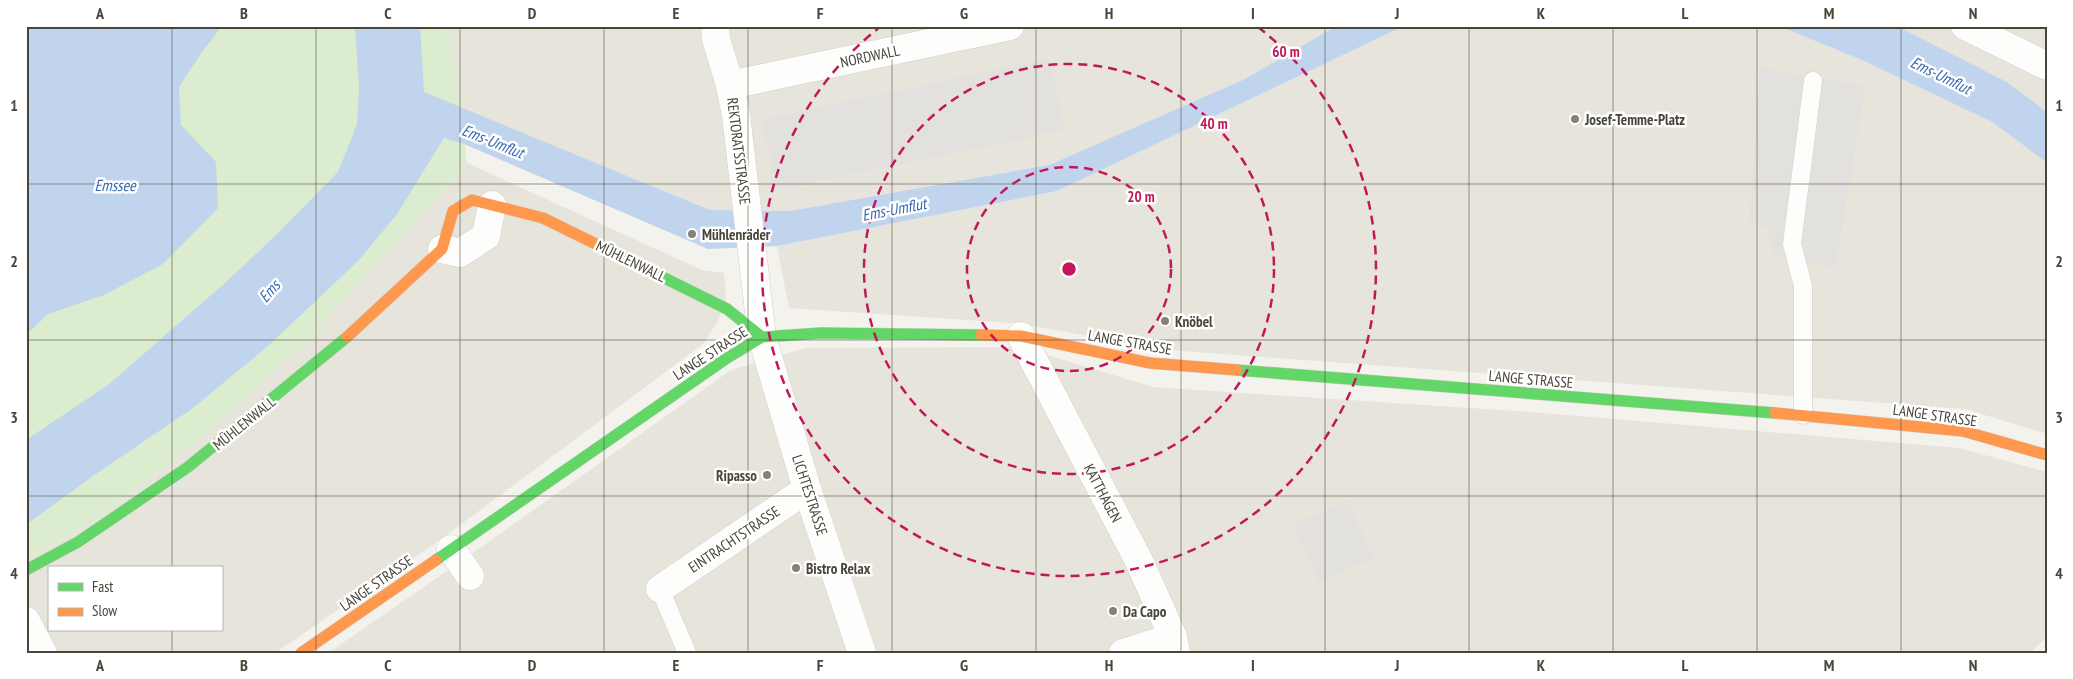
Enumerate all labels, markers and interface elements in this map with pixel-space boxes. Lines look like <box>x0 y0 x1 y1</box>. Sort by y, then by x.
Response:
text: A <box>95 3 105 23</box>
text: B <box>240 3 248 23</box>
text: C <box>384 3 392 23</box>
text: D <box>528 3 537 23</box>
text: E <box>673 3 680 23</box>
text: F <box>817 3 824 23</box>
text: G <box>960 3 968 23</box>
text: H <box>1105 3 1113 23</box>
text: I <box>1251 3 1255 23</box>
text: J <box>1394 3 1399 23</box>
text: K <box>1537 3 1546 23</box>
text: L <box>1682 3 1689 23</box>
text: M <box>1824 3 1834 23</box>
text: N <box>1969 3 1977 23</box>
street label: NORDWALL <box>838 40 902 72</box>
text: 60 m <box>1272 42 1300 61</box>
water label: Ems-Umflut <box>1907 52 1976 99</box>
text: 1 <box>10 95 18 115</box>
text: 1 <box>2055 95 2063 115</box>
street label: REKTORATSSTRASSE <box>723 96 755 206</box>
place label: Josef-Temme-Platz <box>1584 110 1685 129</box>
marker: Josef-Temme-Platz <box>1569 113 1581 125</box>
text: 40 m <box>1200 114 1228 133</box>
water label: Ems-Umflut <box>459 120 528 163</box>
water label: Emssee <box>94 175 137 195</box>
text: 20 m <box>1127 187 1155 206</box>
water label: Ems-Umflut <box>860 193 929 225</box>
place label: Mühlenräder <box>702 225 771 244</box>
marker: Mühlenräder <box>686 228 698 240</box>
street label: MÜHLENWALL <box>593 236 670 286</box>
text: 2 <box>10 251 18 271</box>
text: 2 <box>2055 251 2063 271</box>
centre of rings <box>1060 260 1078 278</box>
water label: Ems <box>254 275 285 306</box>
place label: Knöbel <box>1175 312 1213 331</box>
marker: Knöbel <box>1159 315 1171 327</box>
street label: LANGE STRASSE <box>669 322 751 384</box>
street label: LANGE STRASSE <box>1087 325 1173 359</box>
street label: LANGE STRASSE <box>1488 366 1574 392</box>
street label: MÜHLENWALL <box>209 391 280 454</box>
street label: LANGE STRASSE <box>1892 400 1978 430</box>
text: 3 <box>10 407 18 427</box>
text: 3 <box>2055 407 2063 427</box>
street label: LICHTESTRASSE <box>788 452 832 538</box>
street label: KATTHAGEN <box>1080 460 1126 526</box>
place label: Ripasso <box>716 466 757 485</box>
marker: Ripasso <box>761 469 773 481</box>
street label: EINTRACHTSTRASSE <box>685 501 783 577</box>
street label: LANGE STRASSE <box>336 551 416 615</box>
place label: Bistro Relax <box>806 559 871 578</box>
marker: Bistro Relax <box>790 562 802 574</box>
text: 4 <box>10 563 18 583</box>
text: 4 <box>2055 563 2063 583</box>
legend <box>48 566 222 632</box>
text: Fast <box>92 577 113 596</box>
text: Slow <box>92 601 117 620</box>
place label: Da Capo <box>1123 602 1167 621</box>
marker: Da Capo <box>1107 605 1119 617</box>
text: A <box>95 655 105 675</box>
text: B <box>240 655 248 675</box>
text: C <box>384 655 392 675</box>
text: D <box>528 655 537 675</box>
text: E <box>673 655 680 675</box>
text: F <box>817 655 824 675</box>
text: G <box>960 655 968 675</box>
text: H <box>1105 655 1113 675</box>
text: I <box>1251 655 1255 675</box>
text: J <box>1394 655 1399 675</box>
text: K <box>1537 655 1546 675</box>
text: L <box>1682 655 1689 675</box>
text: M <box>1824 655 1834 675</box>
text: N <box>1969 655 1977 675</box>

